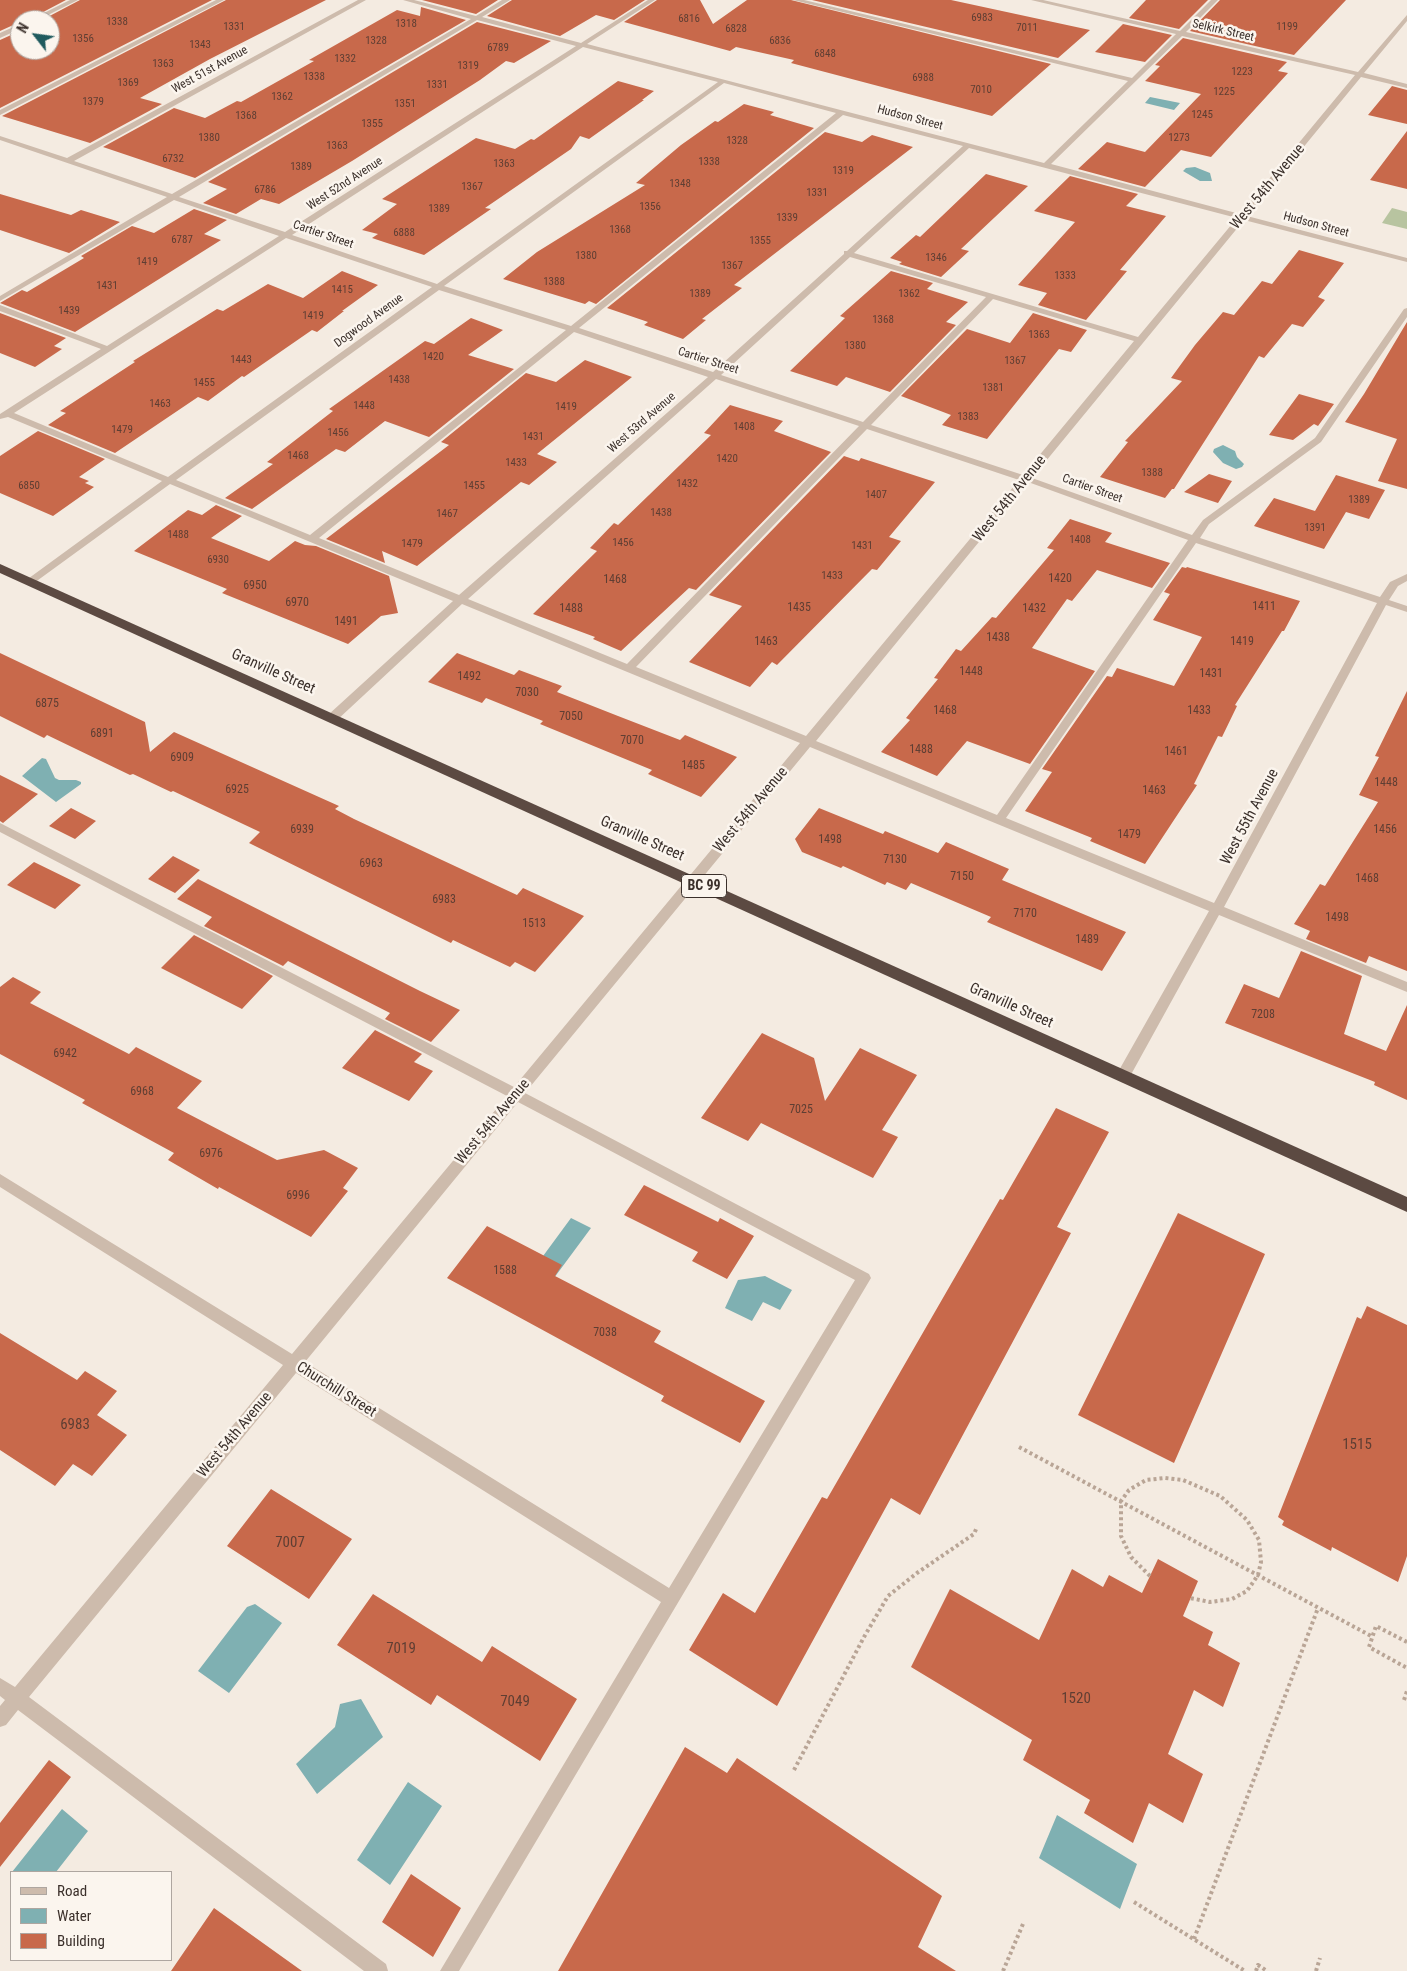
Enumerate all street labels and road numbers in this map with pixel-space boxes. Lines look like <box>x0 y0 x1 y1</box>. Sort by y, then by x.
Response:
street label: Selkirk Street <box>1191 17 1255 45</box>
street label: West 51st Avenue <box>170 43 250 97</box>
street label: Hudson Street <box>876 102 944 134</box>
street label: West 54th Avenue <box>1227 141 1309 233</box>
street label: West 52nd Avenue <box>304 154 386 214</box>
street label: Hudson Street <box>1282 209 1350 241</box>
street label: Cartier Street <box>291 218 355 252</box>
street label: Dogwood Avenue <box>332 291 406 351</box>
street label: Cartier Street <box>676 344 740 378</box>
street label: West 53rd Avenue <box>605 390 679 456</box>
street label: West 54th Avenue <box>970 452 1050 546</box>
street label: Cartier Street <box>1060 471 1124 507</box>
street label: Granville Street <box>228 645 318 699</box>
street label: West 54th Avenue <box>710 764 792 856</box>
street label: West 55th Avenue <box>1217 766 1283 868</box>
street label: Granville Street <box>597 812 687 866</box>
road number: BC 99 <box>682 874 726 898</box>
street label: Granville Street <box>966 979 1056 1033</box>
street label: West 54th Avenue <box>452 1076 534 1168</box>
street label: Churchill Street <box>293 1358 379 1422</box>
street label: West 54th Avenue <box>194 1389 276 1481</box>

